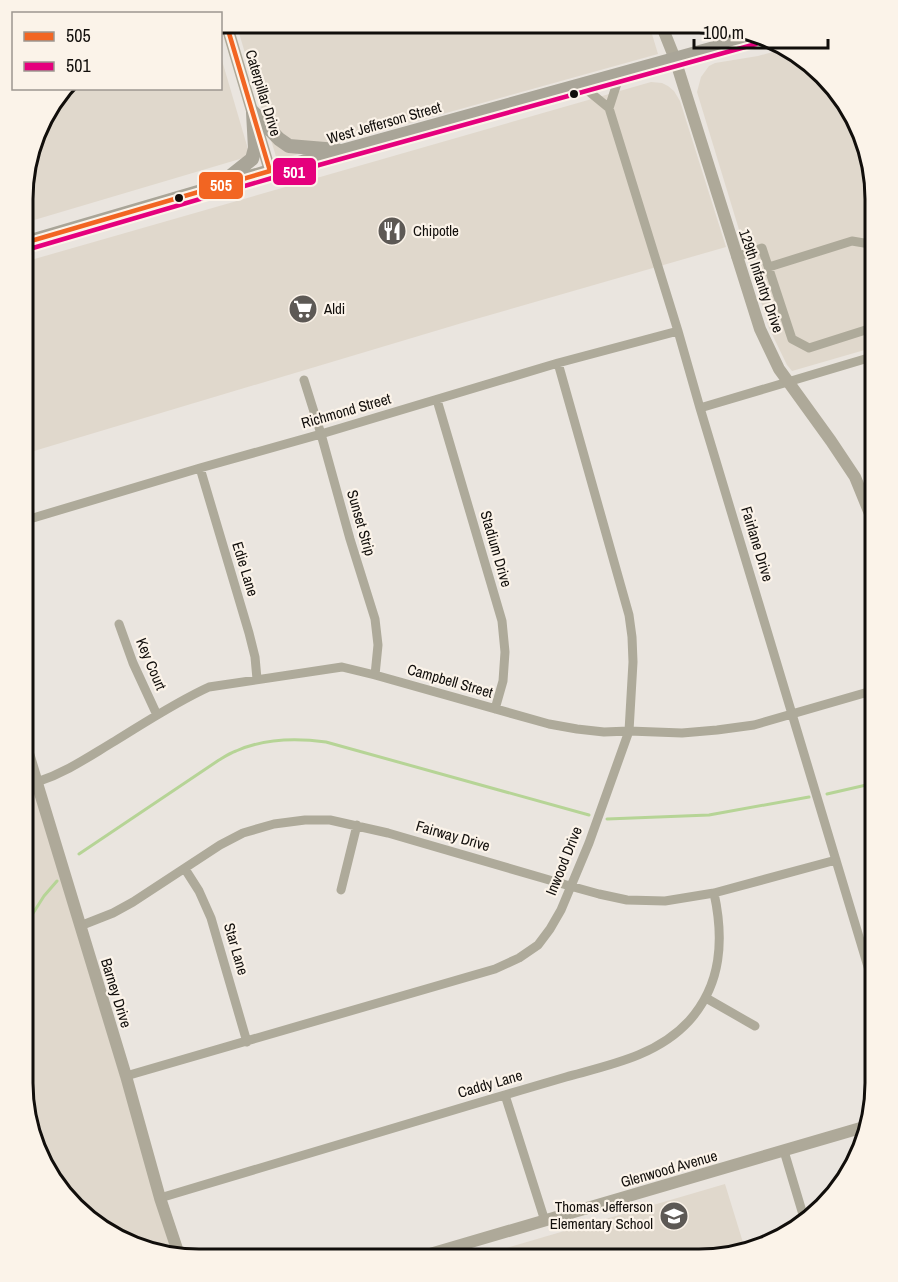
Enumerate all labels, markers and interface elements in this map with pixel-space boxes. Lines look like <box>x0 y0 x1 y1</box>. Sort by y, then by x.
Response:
legend <box>12 12 222 90</box>
scale bar <box>694 12 828 50</box>
text: 100 m <box>703 20 744 45</box>
text: 505 <box>66 23 91 48</box>
street label: Caterpillar Drive <box>240 47 287 139</box>
text: 501 <box>66 53 91 78</box>
unlabelled marker <box>568 88 580 100</box>
street label: West Jefferson Street <box>324 96 444 149</box>
line badge: 501 <box>272 157 317 186</box>
text: 501 <box>283 161 306 183</box>
line badge: 505 <box>198 171 244 200</box>
text: 505 <box>210 174 232 196</box>
unlabelled marker <box>173 192 185 204</box>
restaurant icon: Chipotle <box>376 215 408 247</box>
place label: Chipotle <box>413 220 459 241</box>
street label: 129th Infantry Drive <box>734 226 789 335</box>
supermarket icon: Aldi <box>287 293 319 325</box>
place label: Aldi <box>323 298 345 319</box>
street label: Richmond Street <box>299 388 394 433</box>
street label: Sunset Strip <box>342 487 381 558</box>
street label: Fairlane Drive <box>736 504 779 584</box>
street label: Stadium Drive <box>476 508 517 590</box>
street label: Edie Lane <box>227 539 264 599</box>
street label: Key Court <box>131 635 172 694</box>
street label: Campbell Street <box>405 658 496 703</box>
street label: Fairway Drive <box>414 815 493 856</box>
street label: Inwood Drive <box>540 823 587 898</box>
street label: Star Lane <box>219 920 254 978</box>
street label: Barney Drive <box>96 955 137 1030</box>
street label: Caddy Lane <box>455 1064 525 1103</box>
street label: Glenwood Avenue <box>618 1145 720 1192</box>
place label: Thomas Jefferson Elementary School <box>550 1196 653 1234</box>
school or university icon: Thomas Jefferson Elementary School <box>658 1200 690 1232</box>

